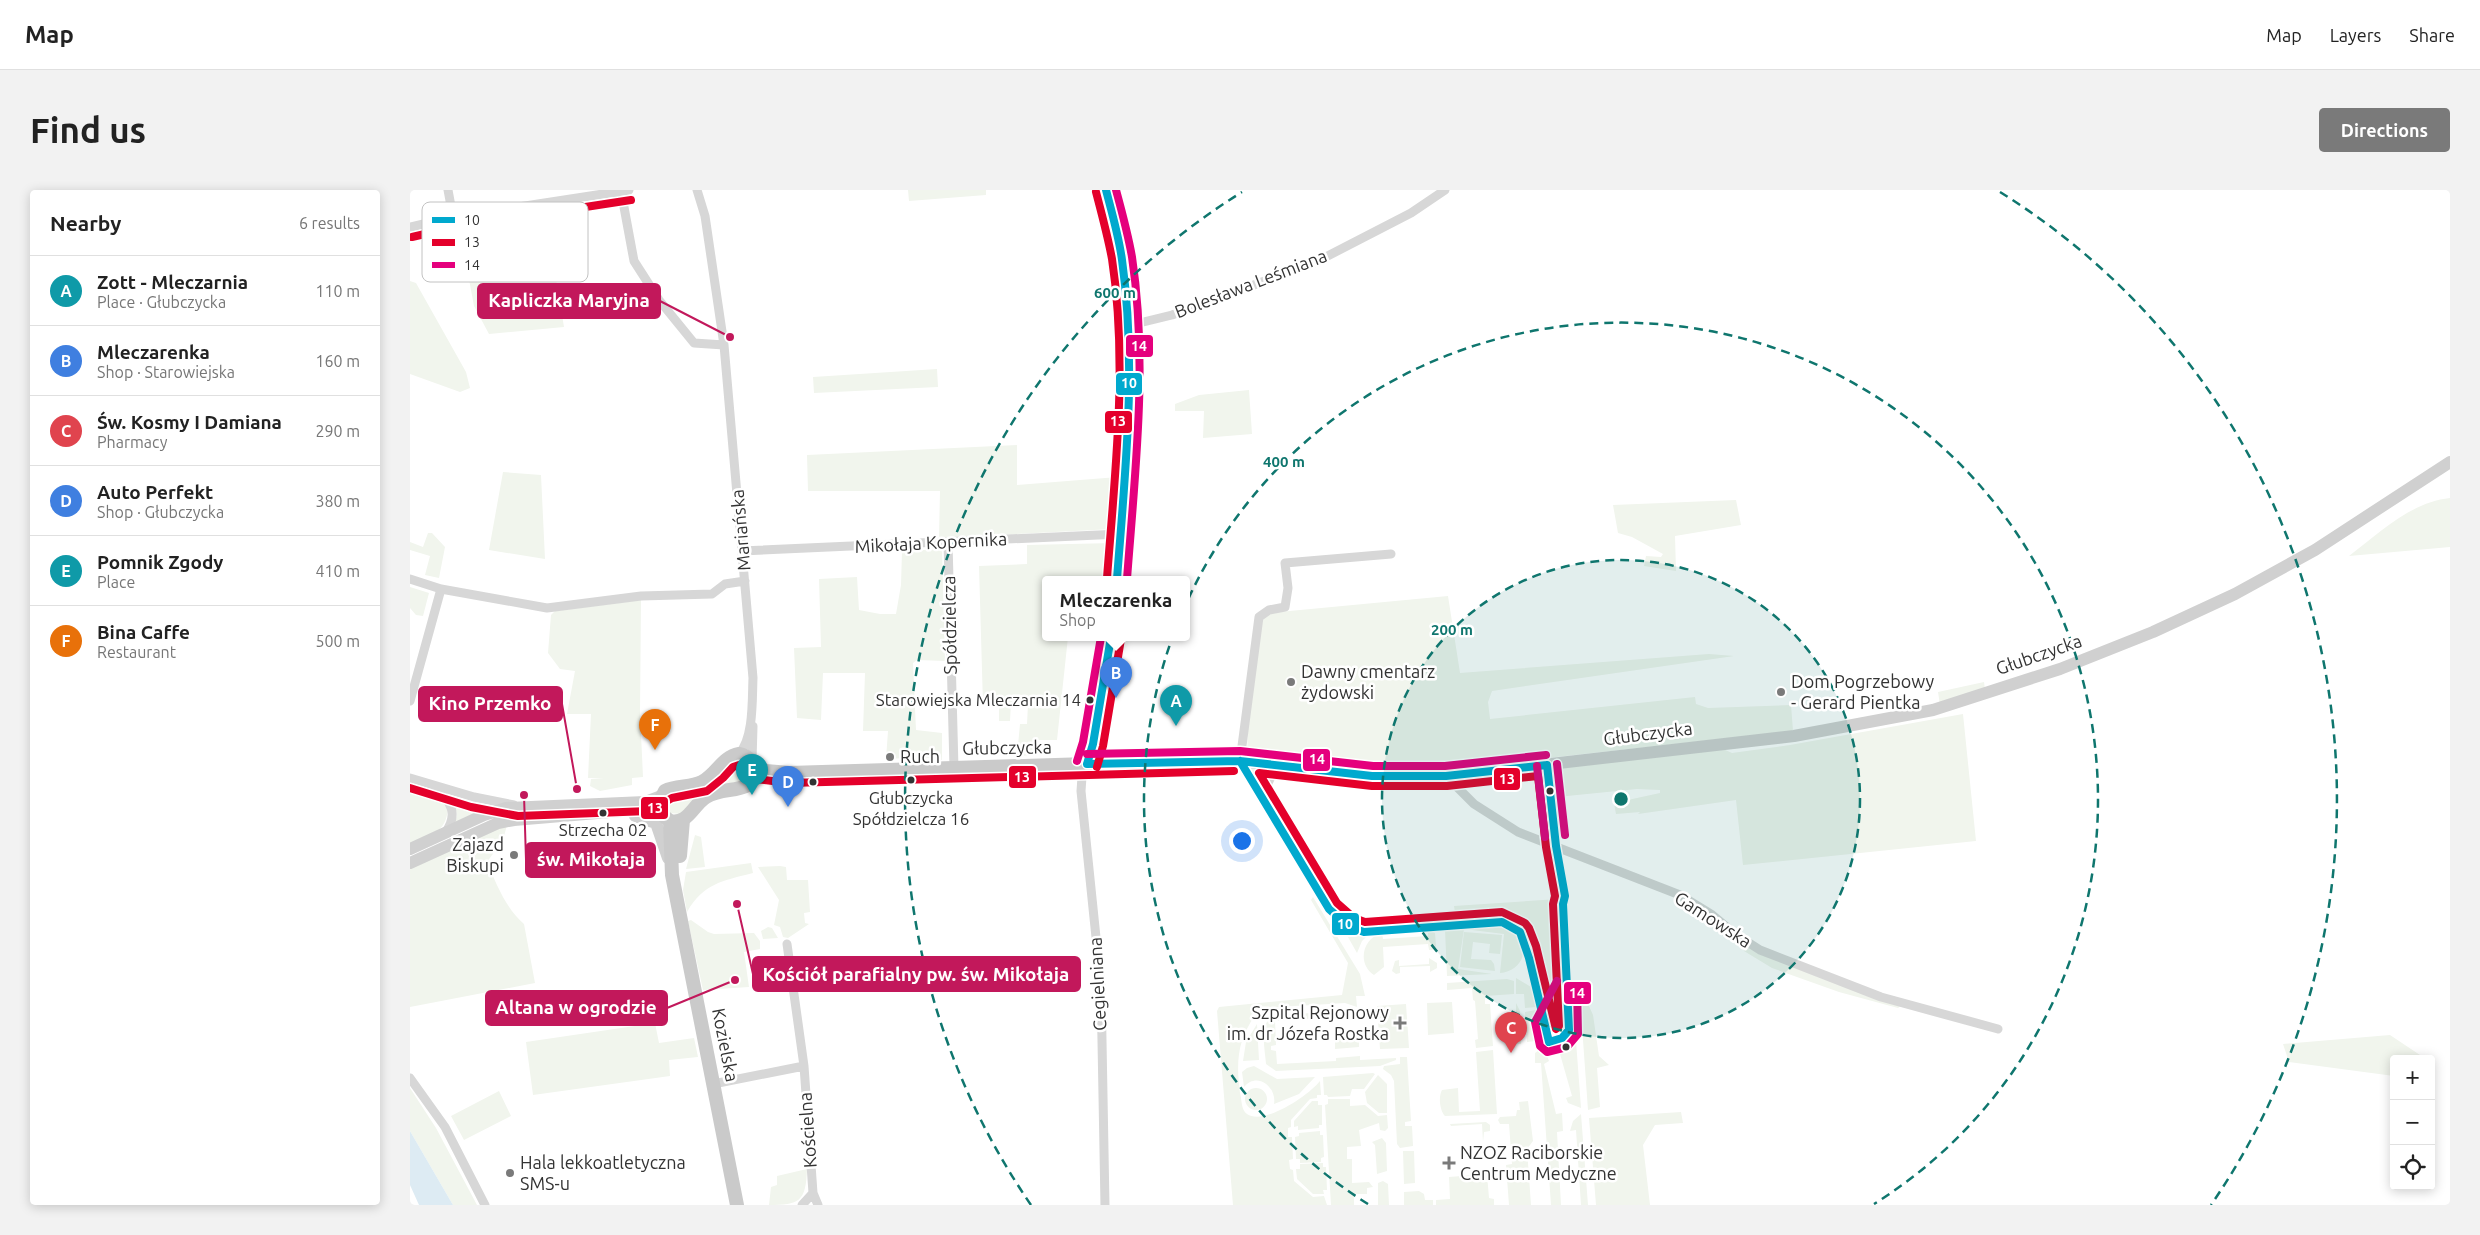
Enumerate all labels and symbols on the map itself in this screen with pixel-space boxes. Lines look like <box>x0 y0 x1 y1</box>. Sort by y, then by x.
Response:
legend <box>422 202 588 282</box>
text: 10 <box>464 212 480 228</box>
text: 13 <box>464 234 480 250</box>
street label: Bolesława Leśmiana <box>1172 245 1330 321</box>
text: 14 <box>464 257 480 273</box>
callout: Kapliczka Maryjna <box>478 284 660 318</box>
text: 600 m <box>1094 284 1136 301</box>
text: Kapliczka Maryjna <box>488 289 650 311</box>
line badge: 14 <box>1125 334 1154 358</box>
text: 14 <box>1131 338 1147 354</box>
line badge: 10 <box>1115 372 1143 396</box>
text: 10 <box>1121 375 1137 391</box>
line badge: 13 <box>1104 410 1133 434</box>
text: 13 <box>1110 413 1126 429</box>
text: 400 m <box>1263 453 1305 470</box>
street label: Mariańska <box>726 488 754 572</box>
street label: Mikołaja Kopernika <box>854 528 1008 556</box>
street label: Spółdzielcza <box>938 575 960 675</box>
text: 200 m <box>1431 621 1473 638</box>
street label: Głubczycka <box>1993 630 2084 678</box>
pin: B <box>1100 657 1132 698</box>
place label: Dawny cmentarz żydowski <box>1301 661 1435 702</box>
place label: Dom Pogrzebowy - Gerard Pientka <box>1791 671 1935 712</box>
marker: Dawny cmentarz żydowski <box>1285 676 1297 688</box>
pin: A <box>1160 685 1192 726</box>
marker: Dom Pogrzebowy - Gerard Pientka <box>1775 686 1787 698</box>
callout: Kino Przemko <box>419 687 562 721</box>
place label: Starowiejska Mleczarnia 14 <box>876 690 1081 709</box>
text: Kino Przemko <box>428 692 552 714</box>
marker: Starowiejska Mleczarnia 14 <box>1085 695 1095 705</box>
pin: F <box>639 709 671 750</box>
street label: Głubczycka <box>1602 718 1694 748</box>
street label: Głubczycka <box>962 736 1052 758</box>
place label: Ruch <box>900 746 940 766</box>
line badge: 14 <box>1302 748 1331 772</box>
marker: Ruch <box>884 751 896 763</box>
text: 14 <box>1309 751 1325 767</box>
pin: E <box>736 754 768 795</box>
line badge: 13 <box>1008 765 1037 789</box>
pin: D <box>772 766 804 807</box>
line badge: 13 <box>1493 767 1521 791</box>
text: 13 <box>1014 769 1030 785</box>
text: 13 <box>1499 771 1515 787</box>
marker: Głubczycka Spółdzielcza 16 <box>906 775 916 785</box>
unlabelled marker <box>808 777 818 787</box>
unlabelled marker <box>1545 786 1555 796</box>
place label: Głubczycka Spółdzielcza 16 <box>853 788 969 828</box>
centre of rings <box>1612 790 1630 808</box>
line badge: 13 <box>640 796 669 820</box>
text: 13 <box>647 800 663 816</box>
marker: Strzecha 02 <box>598 808 608 818</box>
place label: Strzecha 02 <box>559 820 647 839</box>
your location <box>1229 828 1255 854</box>
place label: Zajazd Biskupi <box>446 834 504 875</box>
callout: św. Mikołaja <box>526 843 655 877</box>
text: św. Mikołaja <box>537 848 645 870</box>
marker: Zajazd Biskupi <box>508 849 520 861</box>
street label: Gamowska <box>1671 887 1756 951</box>
line badge: 10 <box>1331 912 1360 936</box>
text: 10 <box>1337 916 1353 932</box>
street label: Cegielniana <box>1085 937 1109 1031</box>
callout: Kościół parafialny pw. św. Mikołaja <box>753 957 1080 991</box>
text: Kościół parafialny pw. św. Mikołaja <box>763 963 1069 985</box>
line badge: 14 <box>1563 981 1592 1005</box>
text: 14 <box>1569 985 1585 1001</box>
callout: Altana w ogrodzie <box>486 991 667 1025</box>
text: Altana w ogrodzie <box>495 996 657 1018</box>
place label: Szpital Rejonowy im. dr Józefa Rostka <box>1227 1002 1389 1043</box>
street label: Kozielska <box>709 1006 743 1083</box>
pin: C <box>1495 1012 1527 1053</box>
marker: Szpital Rejonowy im. dr Józefa Rostka <box>1393 1016 1407 1030</box>
unlabelled marker <box>1561 1042 1571 1052</box>
street label: Kościelna <box>794 1091 820 1169</box>
place label: NZOZ Raciborskie Centrum Medyczne <box>1460 1142 1617 1183</box>
place label: Hala lekkoatletyczna SMS-u <box>520 1152 686 1193</box>
marker: NZOZ Raciborskie Centrum Medyczne <box>1442 1156 1456 1170</box>
marker: Hala lekkoatletyczna SMS-u <box>504 1167 516 1179</box>

